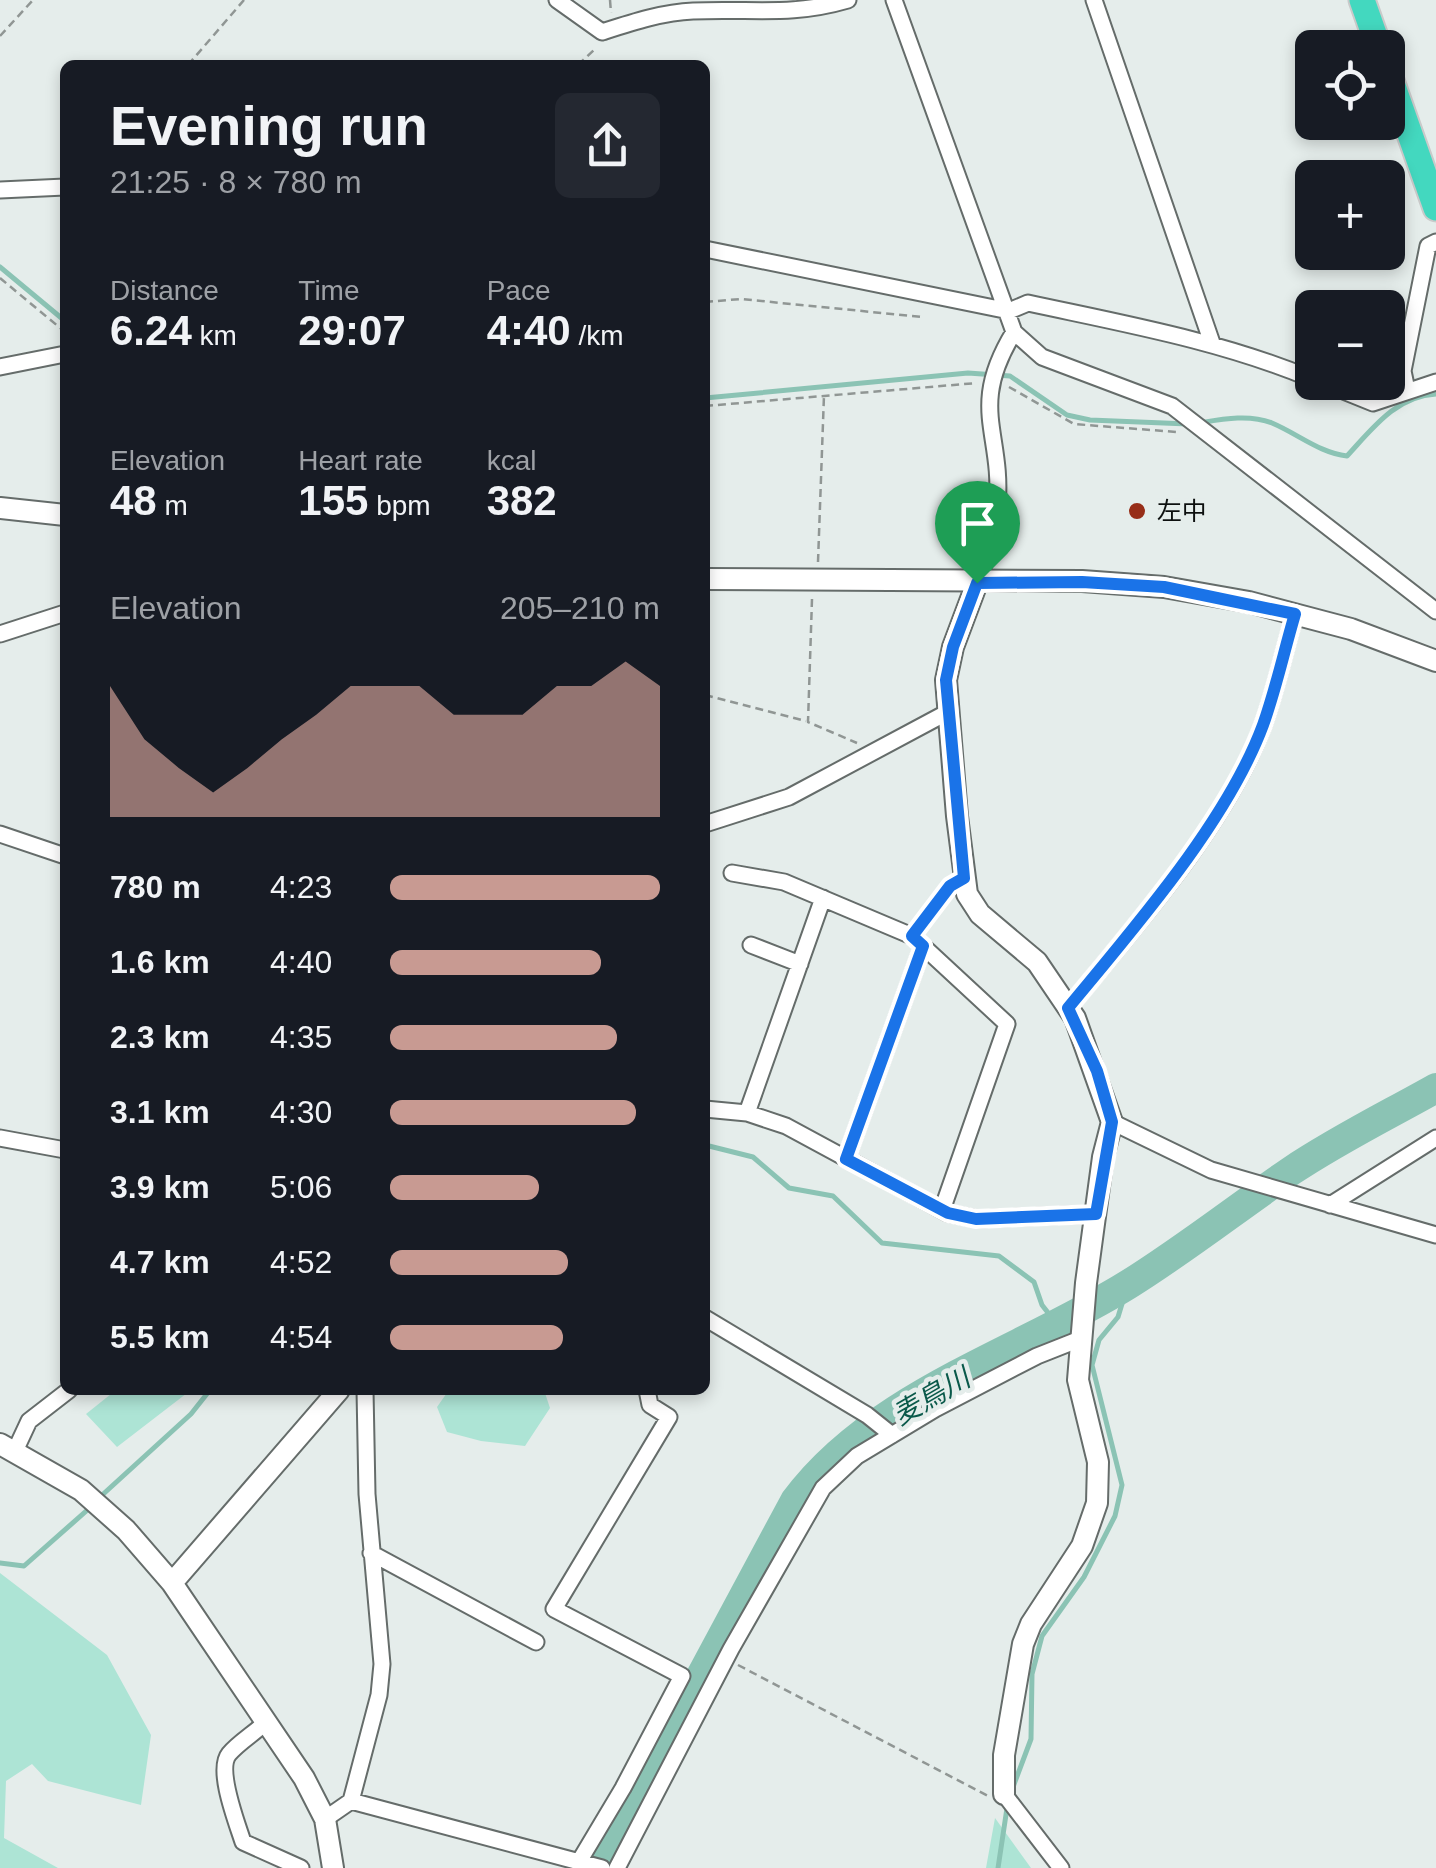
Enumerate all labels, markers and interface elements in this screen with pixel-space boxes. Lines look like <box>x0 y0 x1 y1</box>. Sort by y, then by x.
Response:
map controls <box>1295 30 1405 400</box>
button: locate <box>1295 30 1405 140</box>
button: share <box>555 93 660 198</box>
text: Evening run <box>110 95 428 157</box>
button: + <box>1295 160 1405 270</box>
text: 21:25 · 8 × 780 m <box>110 164 362 200</box>
text: Distance <box>110 275 219 306</box>
text: Time <box>298 275 360 306</box>
text: Pace <box>487 275 550 306</box>
button: − <box>1295 290 1405 400</box>
text: 6.24 <box>110 307 192 354</box>
text: 29:07 <box>298 307 406 354</box>
text: 4:40 <box>487 307 571 354</box>
text: km <box>192 320 237 351</box>
text: /km <box>571 320 624 351</box>
text: Elevation <box>110 445 225 476</box>
text: Heart rate <box>298 445 423 476</box>
text: kcal <box>487 445 536 476</box>
text: 48 <box>110 477 157 524</box>
text: 155 <box>298 477 368 524</box>
text: 382 <box>487 477 557 524</box>
pin <box>935 481 1020 584</box>
text: m <box>157 490 188 521</box>
text: bpm <box>368 490 431 521</box>
icon: arrive <box>950 496 1005 551</box>
place label: 左中 <box>1157 497 1207 525</box>
marker: 左中 <box>1126 500 1148 522</box>
text: Elevation <box>110 590 242 626</box>
text: 205–210 m <box>500 590 660 626</box>
text: 780 m <box>110 869 201 905</box>
text: 4:23 <box>270 869 332 905</box>
text: 1.6 km <box>110 944 210 980</box>
text: 4:40 <box>270 944 332 980</box>
text: 2.3 km <box>110 1019 210 1055</box>
text: 4:35 <box>270 1019 332 1055</box>
text: 3.1 km <box>110 1094 210 1130</box>
text: 4:30 <box>270 1094 332 1130</box>
text: 3.9 km <box>110 1169 210 1205</box>
text: 5:06 <box>270 1169 332 1205</box>
text: 4.7 km <box>110 1244 210 1280</box>
text: 4:52 <box>270 1244 332 1280</box>
text: 5.5 km <box>110 1319 210 1355</box>
text: 4:54 <box>270 1319 332 1355</box>
water label: 麦鳥川 <box>887 1361 978 1431</box>

